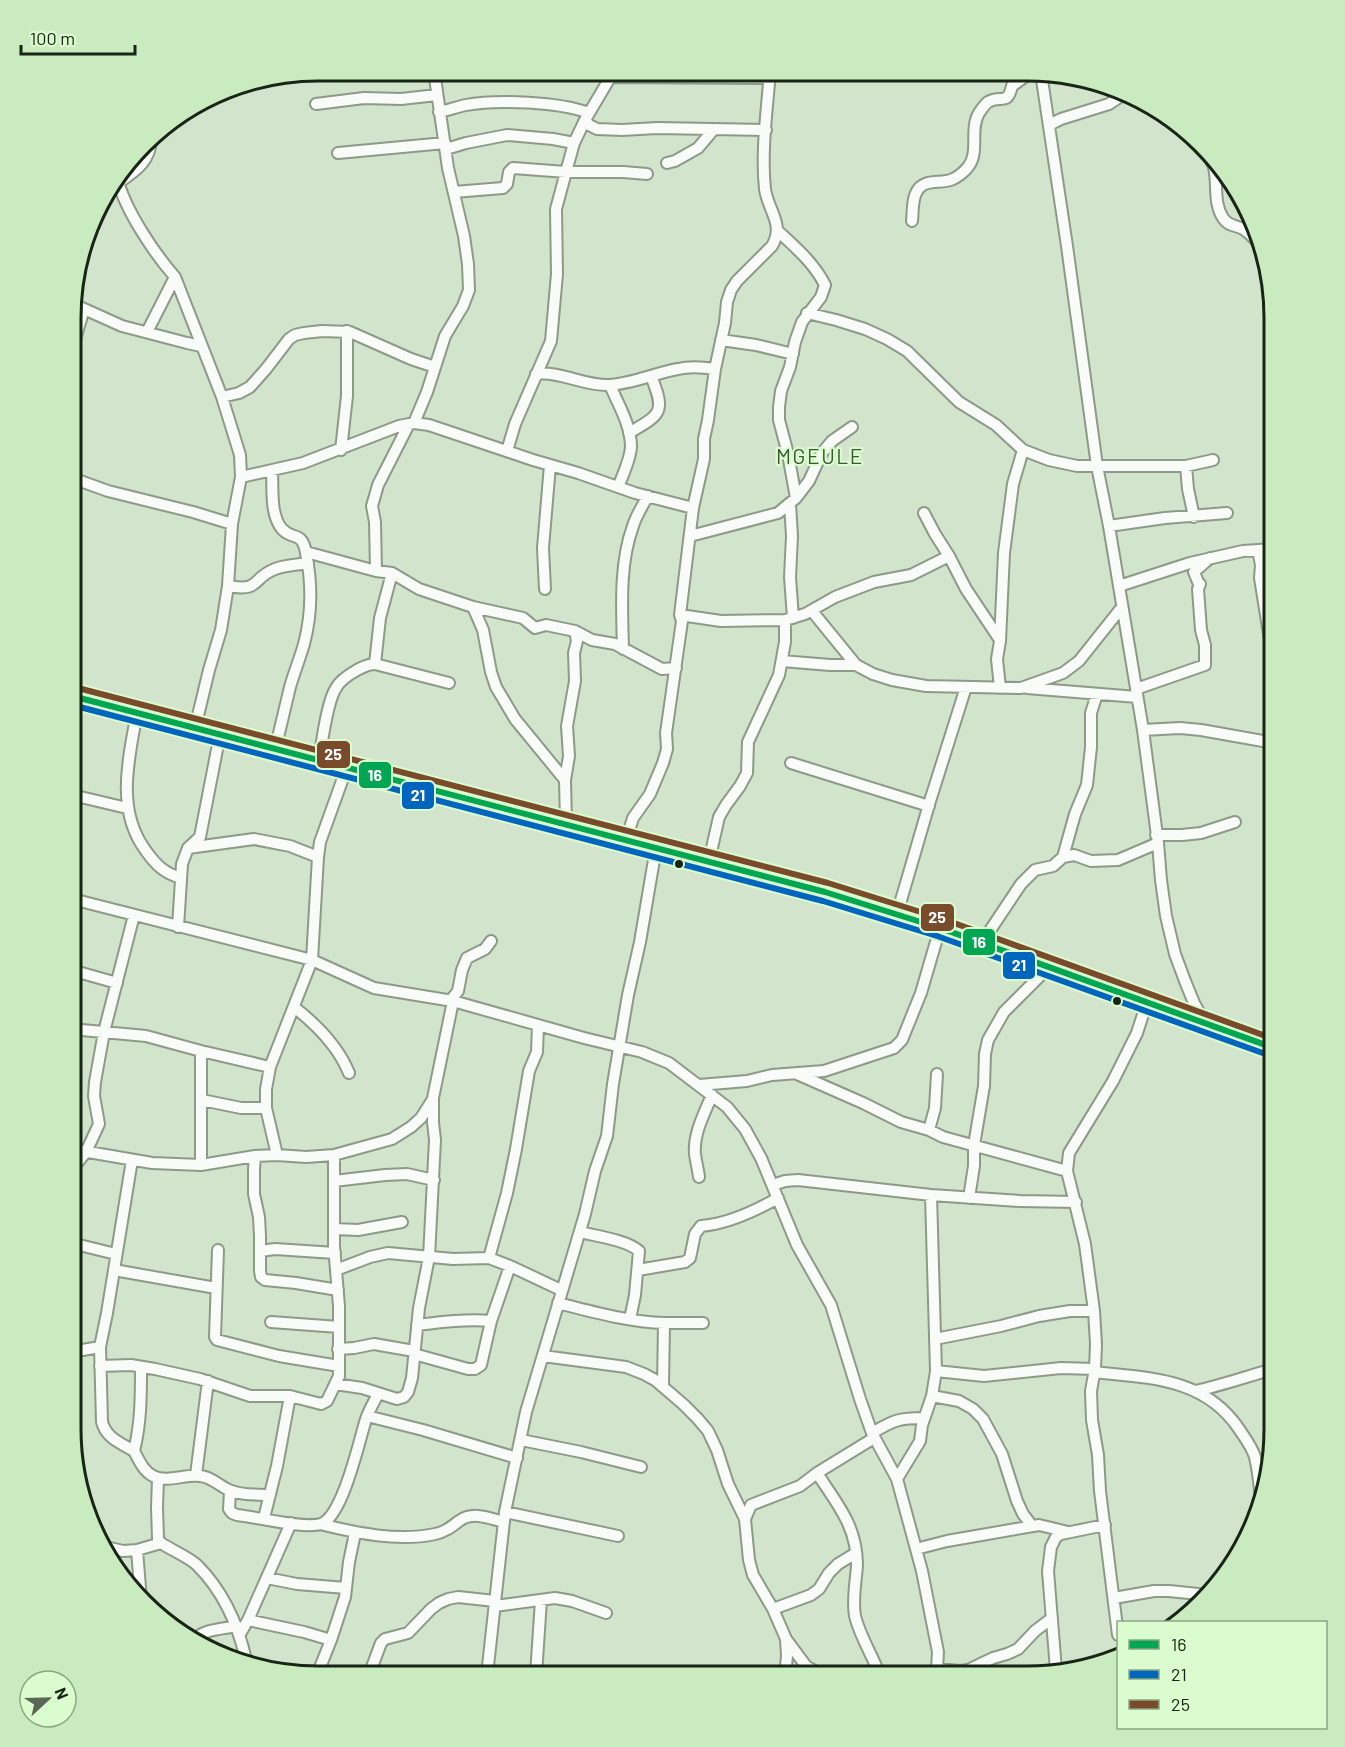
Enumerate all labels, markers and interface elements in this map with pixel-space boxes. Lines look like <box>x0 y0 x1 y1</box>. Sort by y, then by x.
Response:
scale bar <box>21 18 135 56</box>
text: 100 m <box>30 27 75 49</box>
district label: MGEULE <box>776 443 864 468</box>
line badge: 25 <box>316 740 351 769</box>
text: 25 <box>324 744 342 763</box>
line badge: 16 <box>358 761 392 789</box>
text: 16 <box>368 765 383 784</box>
line badge: 21 <box>401 781 435 810</box>
text: 21 <box>411 785 425 804</box>
unlabelled marker <box>673 858 685 870</box>
line badge: 25 <box>920 903 955 932</box>
text: 25 <box>928 907 946 926</box>
line badge: 16 <box>962 928 996 956</box>
text: 16 <box>972 932 987 951</box>
line badge: 21 <box>1002 951 1036 980</box>
text: 21 <box>1012 955 1026 974</box>
unlabelled marker <box>1111 995 1123 1007</box>
legend <box>1117 1621 1327 1729</box>
text: 16 <box>1171 1633 1187 1655</box>
text: 21 <box>1171 1663 1187 1685</box>
north arrow <box>18 1669 78 1729</box>
text: N <box>52 1685 73 1702</box>
text: 25 <box>1171 1693 1190 1715</box>

